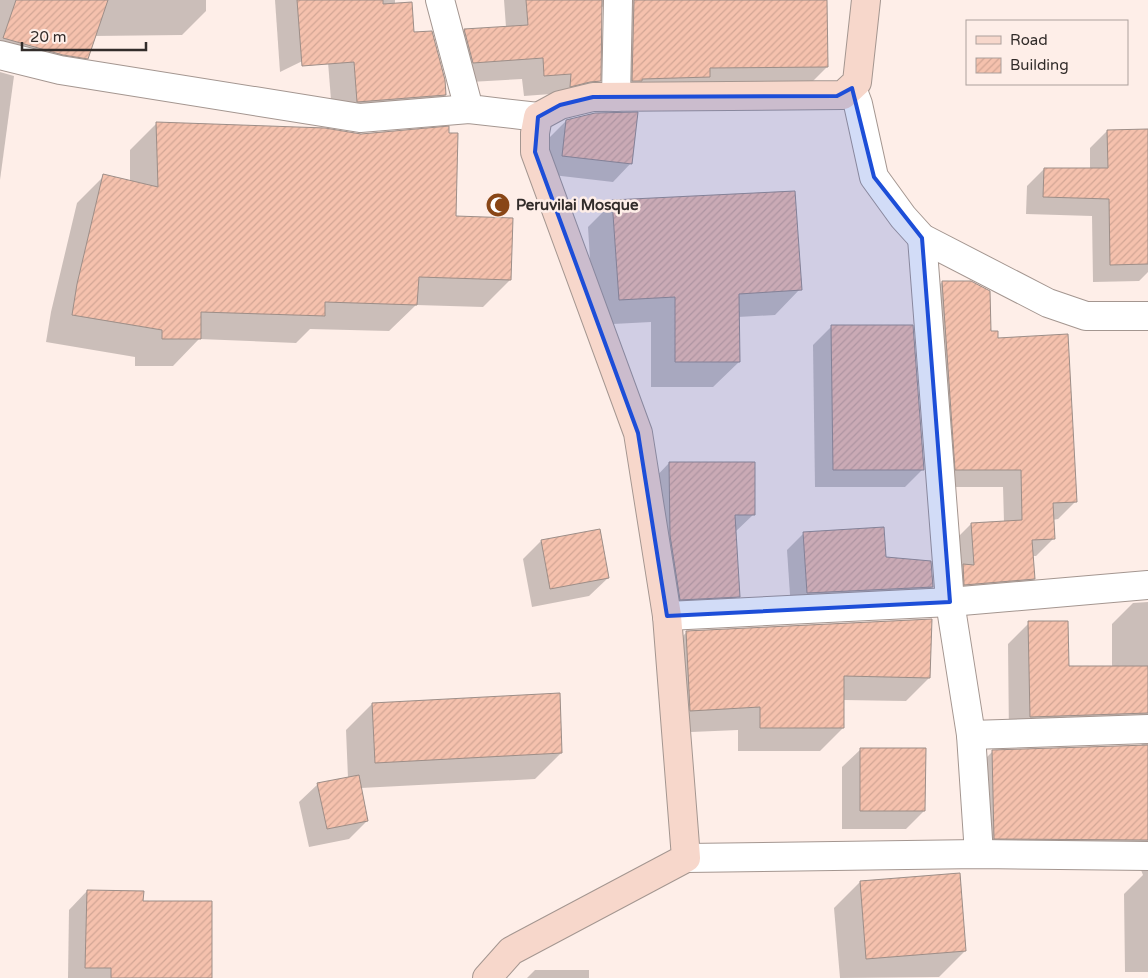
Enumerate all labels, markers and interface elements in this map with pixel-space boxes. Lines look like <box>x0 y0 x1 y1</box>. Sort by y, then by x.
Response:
scale bar <box>22 20 146 52</box>
legend <box>966 20 1128 85</box>
text: 20 m <box>30 28 67 46</box>
text: Road <box>1010 31 1048 49</box>
text: Building <box>1010 56 1069 74</box>
mosque icon: Peruvilai Mosque <box>485 192 511 218</box>
place label: Peruvilai Mosque <box>516 196 639 215</box>

